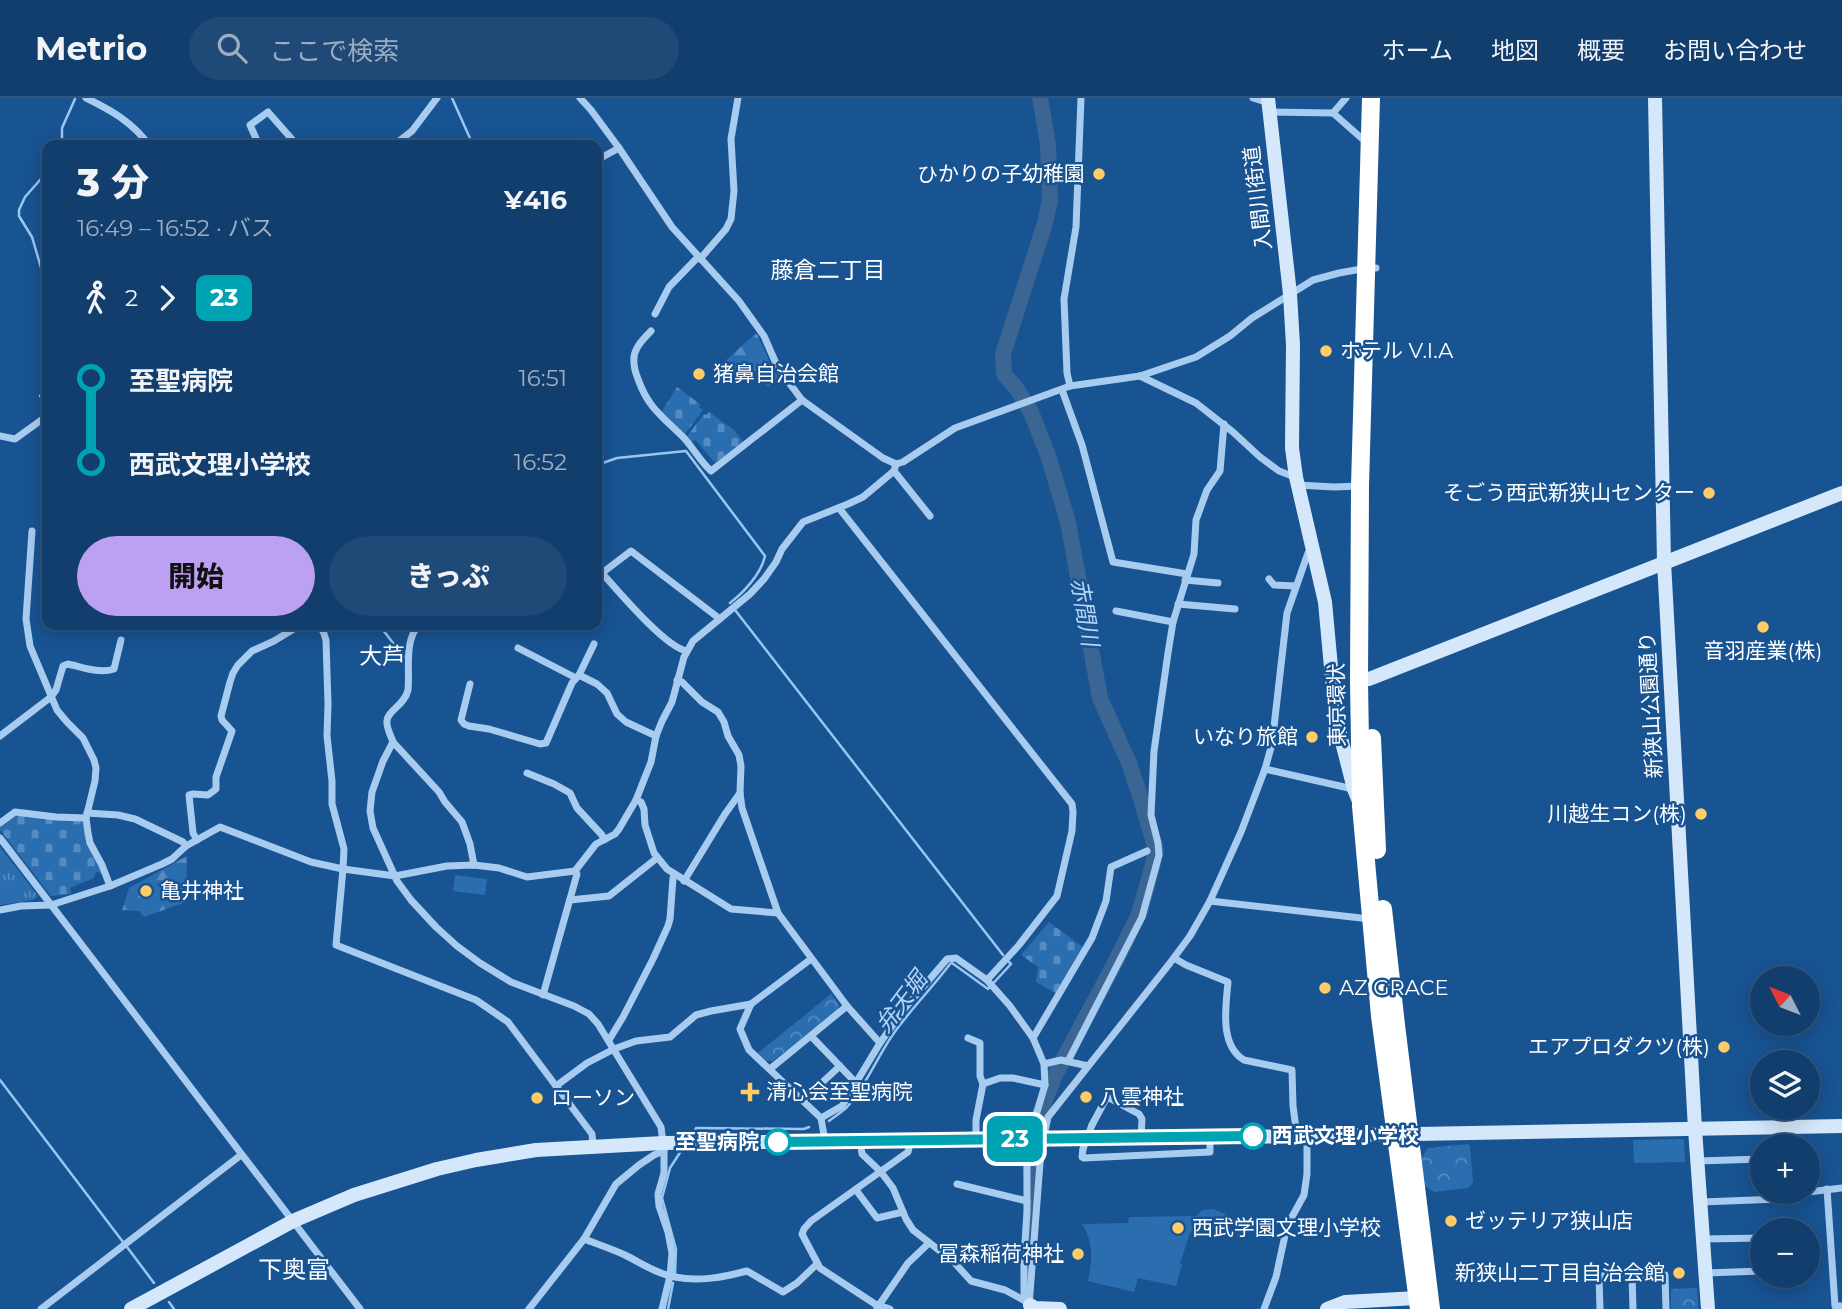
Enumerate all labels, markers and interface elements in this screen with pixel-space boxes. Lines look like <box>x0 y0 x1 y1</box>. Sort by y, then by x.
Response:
search box <box>189 17 679 80</box>
text: Metrio <box>35 28 147 68</box>
icon: search <box>213 29 251 67</box>
text: ここで検索 <box>269 35 399 67</box>
text: ホーム <box>1382 36 1453 65</box>
text: 地図 <box>1491 36 1539 65</box>
text: 概要 <box>1577 36 1625 65</box>
text: お問い合わせ <box>1663 36 1807 65</box>
street label: 入間川街道 <box>1239 144 1276 252</box>
text: 3 分 <box>77 159 149 206</box>
place label: ひかりの子幼稚園 <box>917 161 1085 186</box>
marker: ひかりの子幼稚園 <box>1091 166 1107 182</box>
text: ¥416 <box>504 184 567 216</box>
text: 16:49 – 16:52 · バス <box>77 214 274 242</box>
district label: 藤倉二丁目 <box>771 256 886 284</box>
icon: walk <box>77 279 115 317</box>
icon: forward <box>148 279 186 317</box>
text: 23 <box>210 283 238 312</box>
text: 2 <box>125 284 138 312</box>
place label: ホテル V.I.A <box>1340 338 1454 363</box>
marker: ホテル V.I.A <box>1318 343 1334 359</box>
place label: 猪鼻自治会館 <box>713 361 839 386</box>
text: 16:51 <box>518 364 567 392</box>
text: 至聖病院 <box>129 365 233 397</box>
marker: 猪鼻自治会館 <box>691 366 707 382</box>
text: 16:52 <box>514 448 567 476</box>
text: 西武文理小学校 <box>129 449 311 481</box>
place label: そごう西武新狭山センター <box>1443 480 1695 505</box>
marker: そごう西武新狭山センター <box>1701 485 1717 501</box>
button: 開始 <box>77 536 315 616</box>
button: きっぷ <box>329 536 567 616</box>
water label: 赤間川 <box>1065 576 1105 651</box>
marker: 音羽産業(株) <box>1755 619 1771 635</box>
street label: 新狭山公園通り <box>1634 631 1667 779</box>
place label: 音羽産業(株) <box>1704 638 1822 663</box>
district label: 大芦 <box>359 642 405 670</box>
street label: 東京環状 <box>1323 663 1350 747</box>
place label: いなり旅館 <box>1193 724 1298 749</box>
marker: いなり旅館 <box>1304 729 1320 745</box>
place label: 川越生コン(株) <box>1547 801 1687 826</box>
marker: 川越生コン(株) <box>1693 806 1709 822</box>
place label: 亀井神社 <box>160 878 244 903</box>
marker: 亀井神社 <box>138 883 154 899</box>
water label: 弁天堀 <box>869 964 935 1038</box>
north arrow <box>1750 966 1820 1036</box>
map controls <box>1750 966 1820 1288</box>
place label: AZ GRACE <box>1339 975 1448 1000</box>
marker: AZ GRACE <box>1317 980 1333 996</box>
place label: エアプロダクツ(株) <box>1528 1034 1710 1059</box>
marker: エアプロダクツ(株) <box>1716 1039 1732 1055</box>
button: layers <box>1750 1050 1820 1120</box>
place label: 清心会至聖病院 <box>766 1079 913 1104</box>
marker: 清心会至聖病院 <box>740 1082 760 1102</box>
place label: 八雲神社 <box>1100 1084 1184 1109</box>
place label: ローソン <box>551 1085 635 1110</box>
marker: 八雲神社 <box>1078 1089 1094 1105</box>
marker: ローソン <box>529 1090 545 1106</box>
line badge: 23 <box>984 1116 1046 1162</box>
marker: 西武文理小学校 <box>1240 1123 1266 1149</box>
place label: 西武文理小学校 <box>1272 1123 1419 1148</box>
text: 23 <box>1001 1124 1029 1153</box>
place label: 至聖病院 <box>675 1129 759 1154</box>
marker: 至聖病院 <box>765 1129 791 1155</box>
button: + <box>1750 1134 1820 1204</box>
place label: ゼッテリア狭山店 <box>1465 1208 1633 1233</box>
marker: ゼッテリア狭山店 <box>1443 1213 1459 1229</box>
place label: 西武学園文理小学校 <box>1192 1215 1381 1240</box>
button: − <box>1750 1218 1820 1288</box>
marker: 西武学園文理小学校 <box>1170 1220 1186 1236</box>
place label: 冨森稲荷神社 <box>938 1241 1064 1266</box>
marker: 冨森稲荷神社 <box>1070 1246 1086 1262</box>
district label: 下奥富 <box>258 1255 330 1284</box>
place label: 新狭山二丁目自治会館 <box>1455 1260 1665 1285</box>
marker: 新狭山二丁目自治会館 <box>1671 1265 1687 1281</box>

